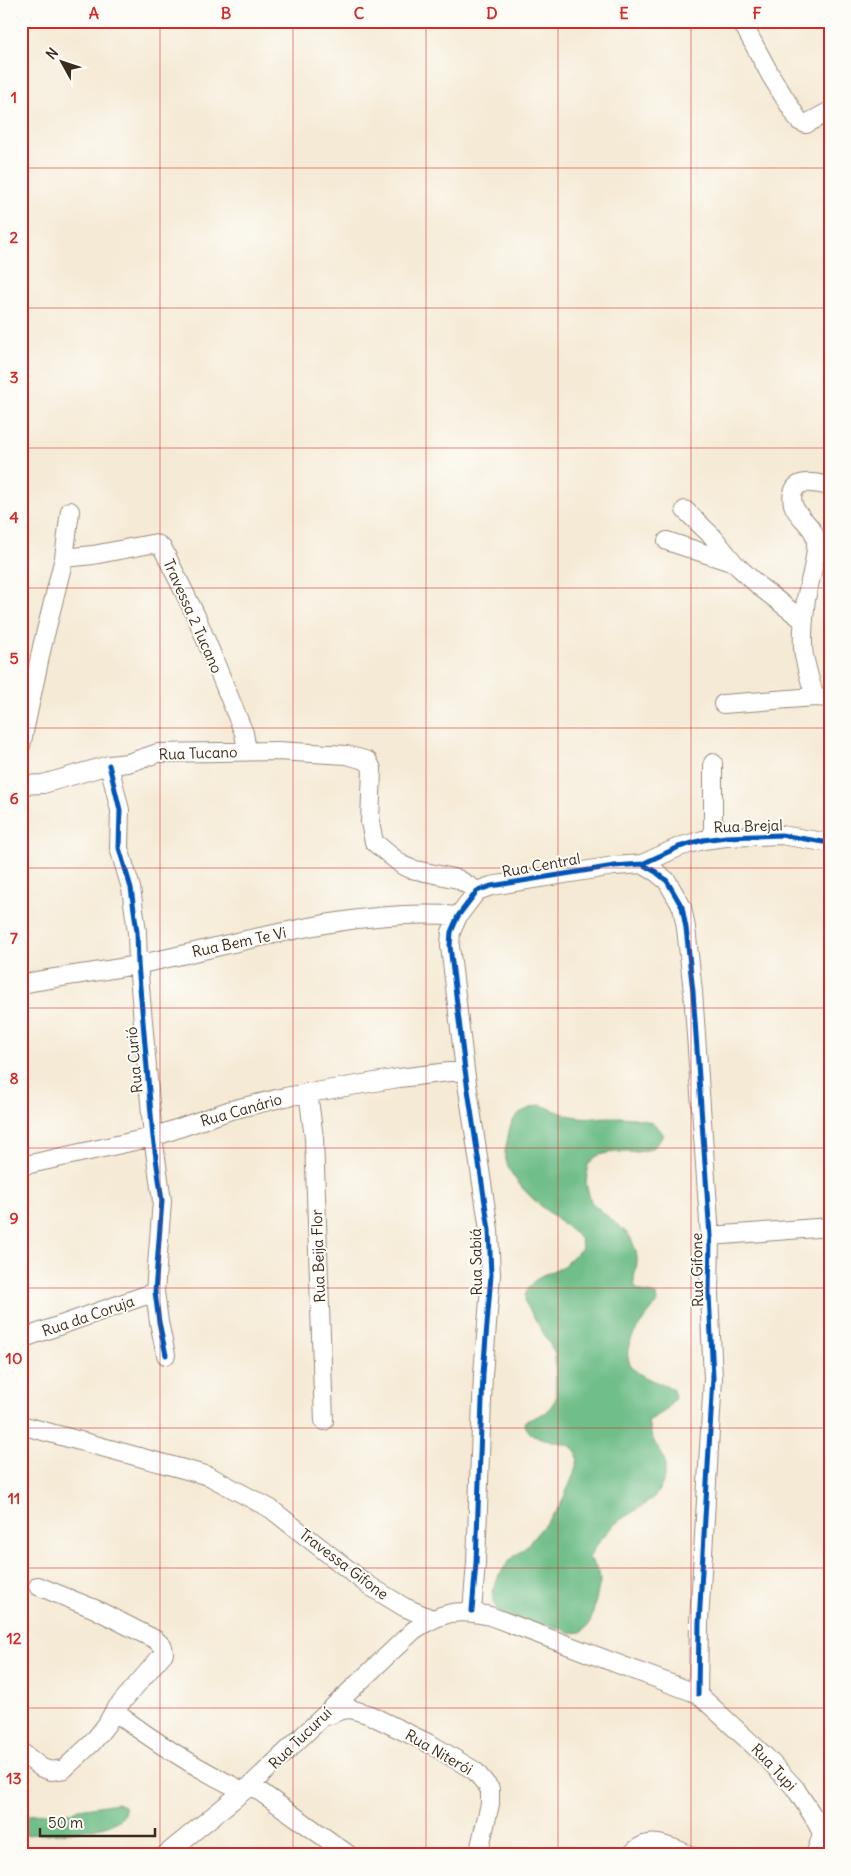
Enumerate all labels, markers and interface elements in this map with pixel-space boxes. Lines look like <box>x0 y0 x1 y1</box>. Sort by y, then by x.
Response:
text: A <box>89 3 99 23</box>
text: B <box>221 3 232 23</box>
text: C <box>354 3 365 23</box>
text: D <box>486 3 498 23</box>
text: E <box>619 3 629 23</box>
text: F <box>752 3 762 23</box>
north arrow <box>38 38 88 88</box>
text: N <box>42 44 62 63</box>
text: 1 <box>11 87 17 107</box>
text: 2 <box>10 227 19 247</box>
text: 3 <box>9 367 19 387</box>
text: 4 <box>9 507 19 527</box>
street label: Travessa 2 Tucano <box>159 556 227 676</box>
text: 5 <box>9 648 19 668</box>
street label: Rua Tucano <box>158 742 238 764</box>
text: 6 <box>9 788 19 808</box>
street label: Rua Brejal <box>713 815 783 837</box>
street label: Rua Central <box>500 849 582 881</box>
street label: Rua Bem Te Vi <box>190 923 288 961</box>
text: 7 <box>10 928 18 948</box>
street label: Rua Curió <box>122 1026 146 1094</box>
text: 8 <box>9 1068 19 1088</box>
street label: Rua Canário <box>198 1089 284 1131</box>
text: 9 <box>9 1208 19 1228</box>
street label: Rua Beija Flor <box>307 1209 329 1303</box>
street label: Rua Sabiá <box>466 1228 486 1296</box>
street label: Rua Gifone <box>687 1233 707 1307</box>
street label: Rua da Coruja <box>39 1291 137 1341</box>
text: 10 <box>6 1348 22 1368</box>
text: 11 <box>8 1488 20 1508</box>
street label: Travessa Gifone <box>296 1524 392 1604</box>
text: 12 <box>6 1628 22 1648</box>
street label: Rua Tucuruí <box>264 1703 336 1773</box>
street label: Rua Niterói <box>402 1725 476 1779</box>
street label: Rua Tupi <box>747 1739 801 1795</box>
text: 13 <box>6 1768 22 1788</box>
scale bar <box>40 1806 155 1838</box>
text: 50 m <box>48 1813 83 1832</box>

